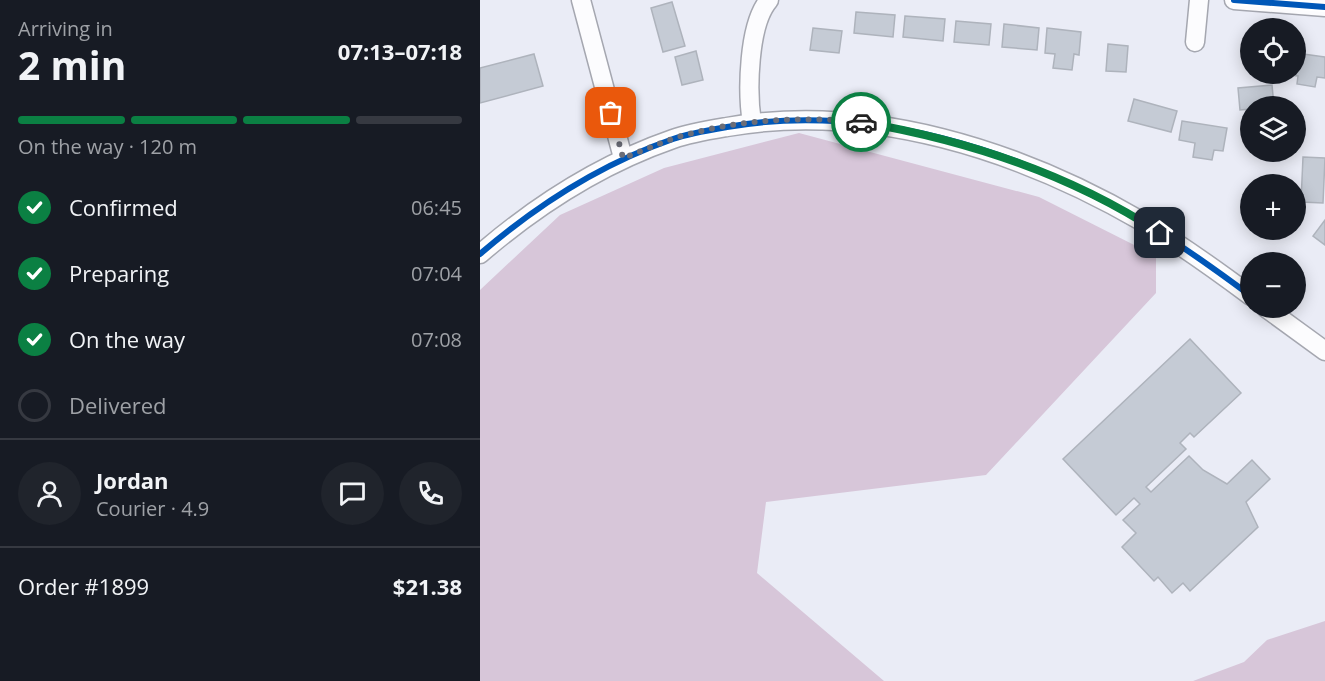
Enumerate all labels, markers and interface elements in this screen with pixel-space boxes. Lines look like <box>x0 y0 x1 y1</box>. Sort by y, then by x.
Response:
text: Arriving in <box>18 15 113 42</box>
map controls <box>1240 18 1306 318</box>
button: locate <box>1240 18 1306 84</box>
text: 07:13–07:18 <box>338 36 462 66</box>
text: 2 min <box>18 38 126 91</box>
pin <box>585 87 636 138</box>
courier <box>831 92 891 152</box>
icon: bag <box>594 96 627 129</box>
button: layers <box>1240 96 1306 162</box>
icon: car <box>845 106 878 139</box>
text: On the way · 120 m <box>18 133 197 160</box>
button: + <box>1240 174 1306 240</box>
icon: check <box>18 191 51 224</box>
text: Confirmed <box>69 192 178 222</box>
text: 06:45 <box>411 194 462 221</box>
pin <box>1134 207 1185 258</box>
icon: home <box>1143 216 1176 249</box>
button: − <box>1240 252 1306 318</box>
icon: check <box>18 257 51 290</box>
text: Preparing <box>69 258 169 288</box>
text: 07:04 <box>411 260 462 287</box>
icon: check <box>18 323 51 356</box>
text: On the way <box>69 324 185 354</box>
text: 07:08 <box>411 326 462 353</box>
text: Delivered <box>69 390 167 420</box>
button: person <box>18 462 81 525</box>
button: chat <box>321 462 384 525</box>
button: phone <box>399 462 462 525</box>
text: Jordan <box>96 465 169 495</box>
text: Courier · 4.9 <box>96 495 209 522</box>
text: Order #1899 <box>18 571 149 601</box>
text: $21.38 <box>393 571 462 601</box>

